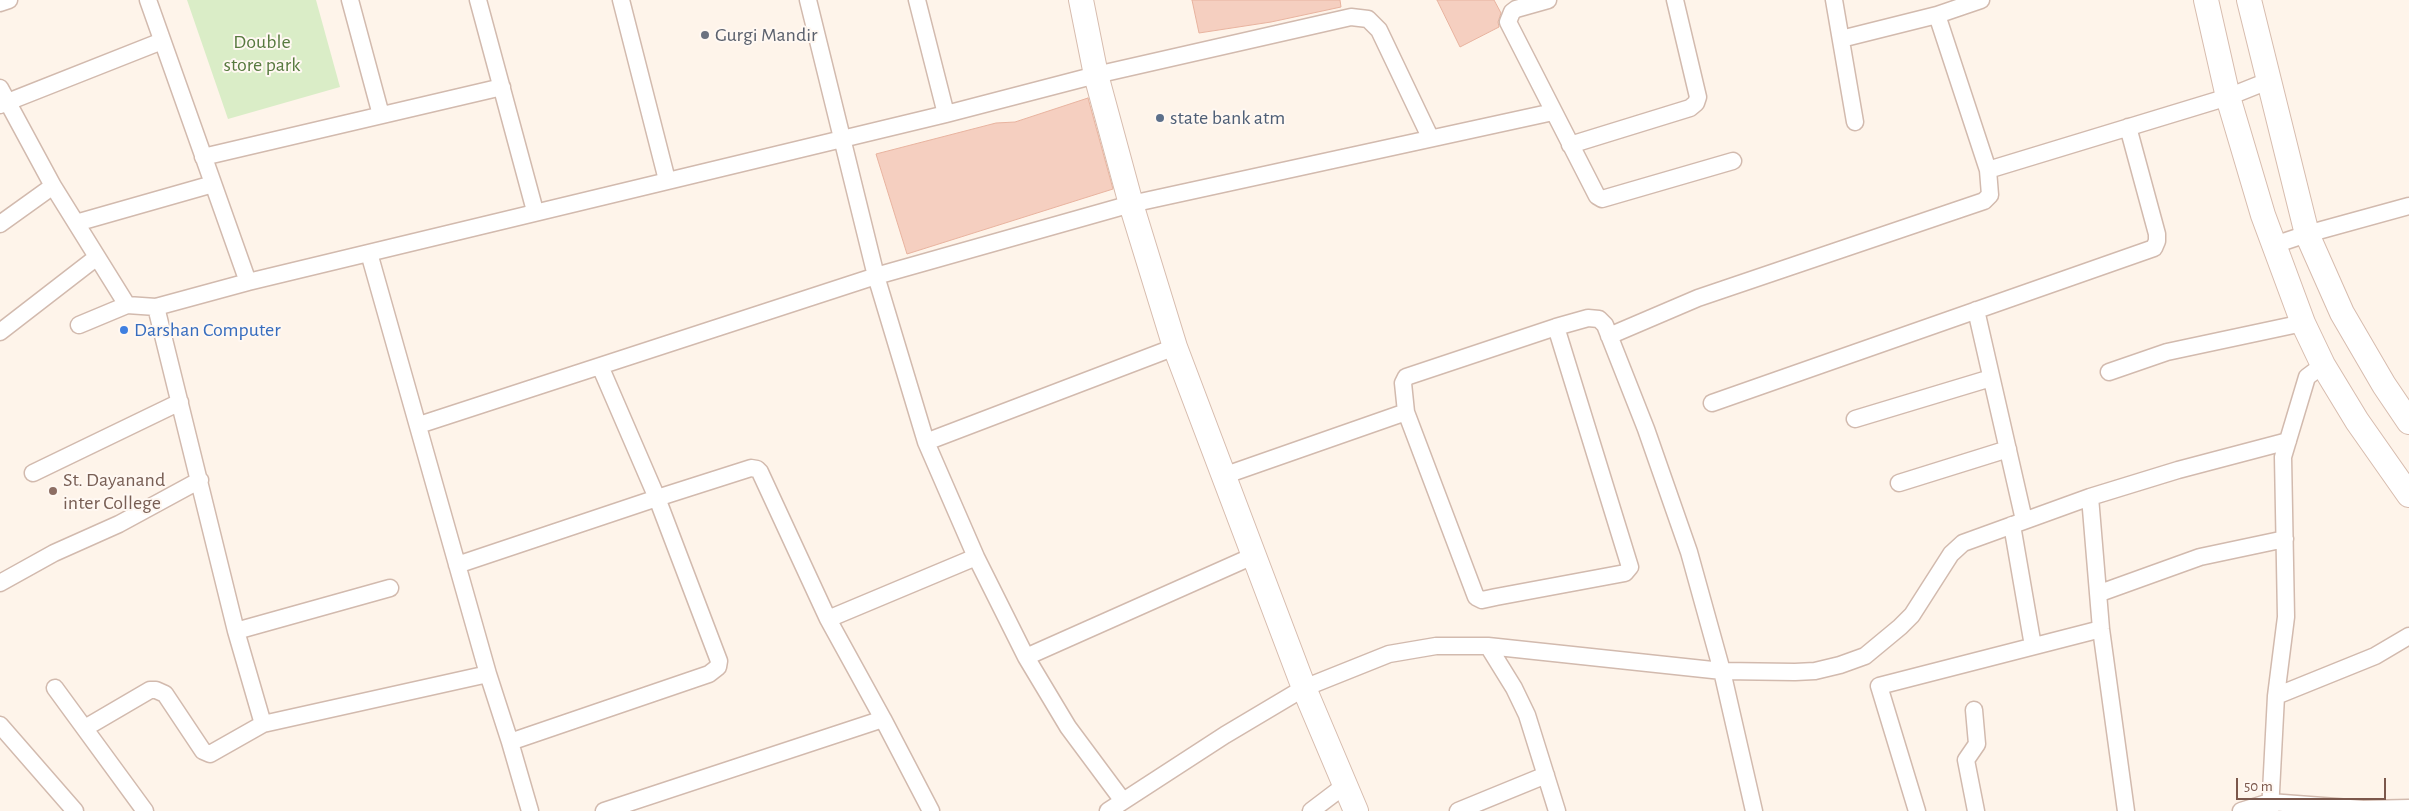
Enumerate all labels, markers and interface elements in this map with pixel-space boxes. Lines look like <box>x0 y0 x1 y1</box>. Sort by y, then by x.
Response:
place label: Gurgi Mandir <box>715 23 818 47</box>
marker: Gurgi Mandir <box>699 29 711 41</box>
park label: Double store park <box>224 30 300 77</box>
place label: state bank atm <box>1170 106 1285 130</box>
marker: state bank atm <box>1154 112 1166 124</box>
place label: Darshan Computer <box>134 318 281 342</box>
marker: Darshan Computer <box>118 324 130 336</box>
place label: St. Dayanand inter College <box>63 468 165 515</box>
marker: St. Dayanand inter College <box>47 485 59 497</box>
scale bar <box>2239 768 2389 800</box>
text: 50 m <box>2244 779 2273 794</box>

